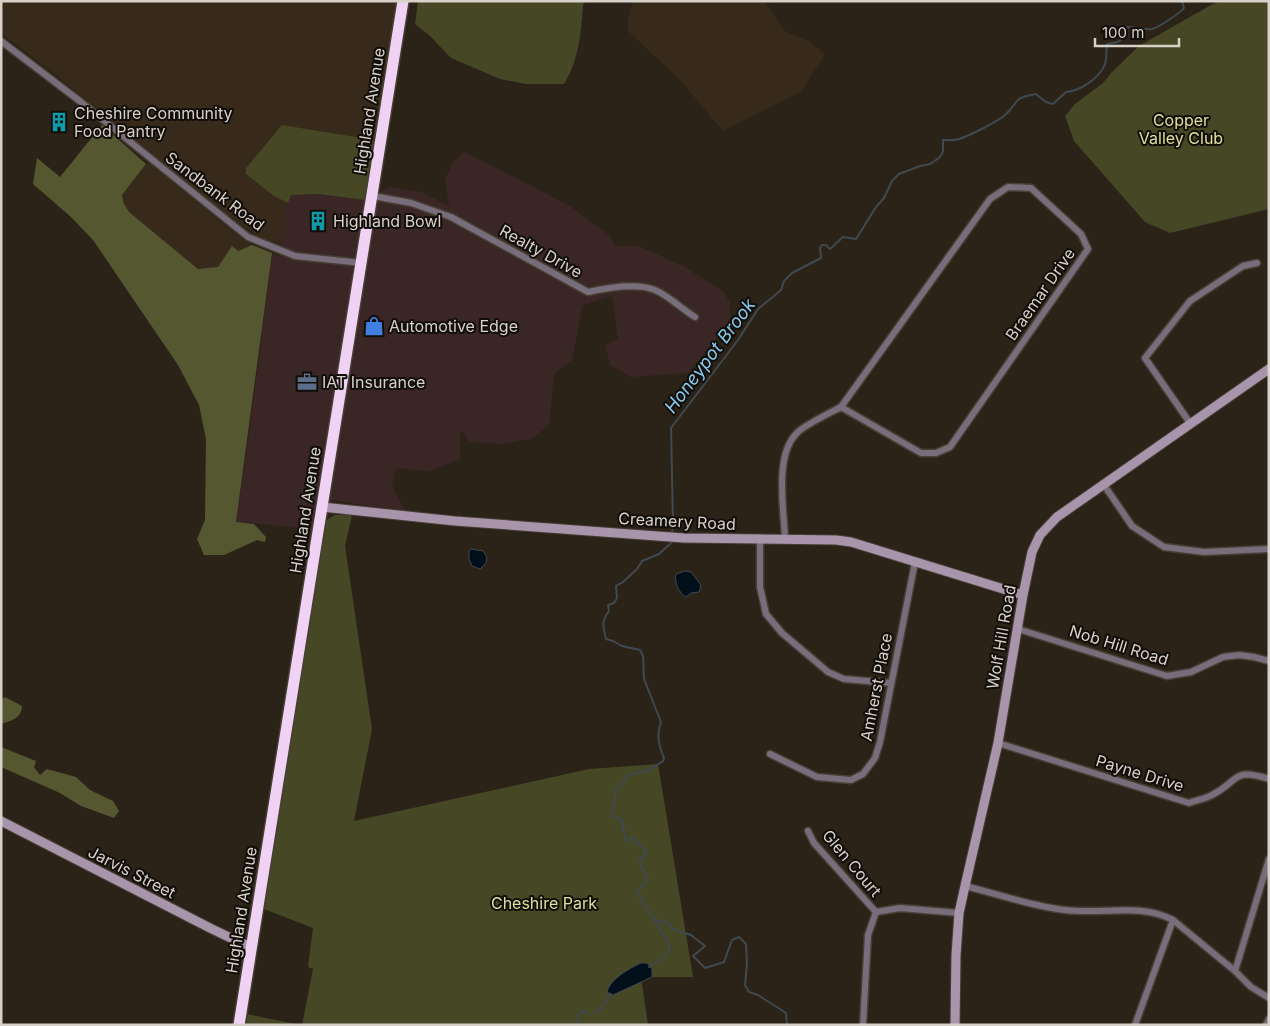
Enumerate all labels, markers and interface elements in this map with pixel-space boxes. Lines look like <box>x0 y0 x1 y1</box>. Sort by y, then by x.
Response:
scale bar <box>1095 15 1179 47</box>
text: 100 m <box>1102 23 1144 42</box>
street label: Highland Avenue <box>349 46 389 176</box>
place label: Cheshire Community Food Pantry <box>74 103 232 141</box>
park label: Copper Valley Club <box>1139 110 1223 148</box>
building icon: Cheshire Community Food Pantry <box>48 111 70 133</box>
street label: Sandbank Road <box>162 147 268 235</box>
building icon: Highland Bowl <box>307 210 329 232</box>
place label: Highland Bowl <box>333 211 441 231</box>
street label: Realty Drive <box>496 220 586 282</box>
street label: Braemar Drive <box>1001 244 1079 344</box>
water label: Honeypot Brook <box>660 294 760 417</box>
shop icon: Automotive Edge <box>363 315 385 337</box>
place label: Automotive Edge <box>389 316 518 336</box>
office icon: IAT Insurance <box>296 371 318 393</box>
place label: IAT Insurance <box>322 372 425 392</box>
street label: Highland Avenue <box>285 445 325 575</box>
street label: Creamery Road <box>618 508 736 534</box>
street label: Wolf Hill Road <box>982 583 1020 691</box>
street label: Nob Hill Road <box>1067 620 1171 670</box>
street label: Amherst Place <box>856 631 896 743</box>
street label: Payne Drive <box>1094 750 1186 796</box>
street label: Glen Court <box>818 825 886 901</box>
street label: Jarvis Street <box>85 841 179 903</box>
street label: Highland Avenue <box>221 845 261 975</box>
park label: Cheshire Park <box>491 893 597 913</box>

